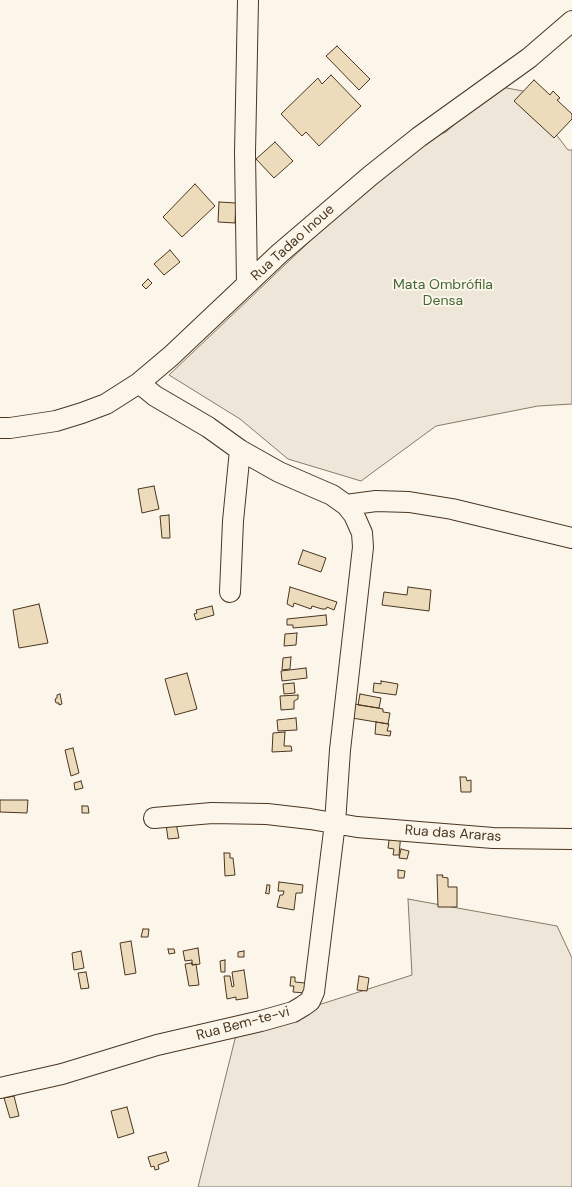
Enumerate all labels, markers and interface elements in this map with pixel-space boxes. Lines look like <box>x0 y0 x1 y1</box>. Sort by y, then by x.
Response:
street label: Rua Tadao Inoue <box>248 201 338 285</box>
park label: Mata Ombrófila Densa <box>393 277 493 310</box>
street label: Rua das Araras <box>404 822 502 846</box>
street label: Rua Bem-te-vi <box>195 1004 291 1044</box>

